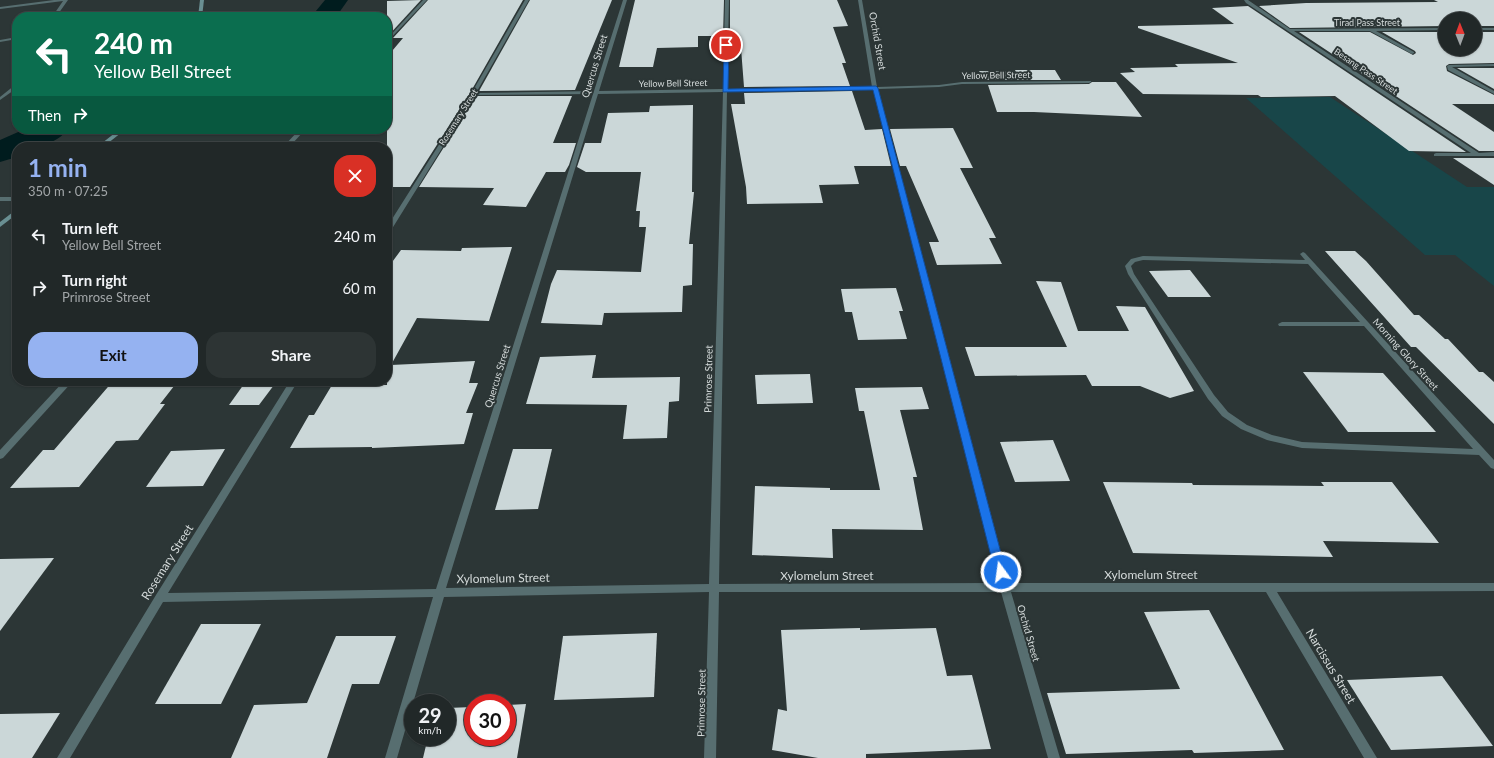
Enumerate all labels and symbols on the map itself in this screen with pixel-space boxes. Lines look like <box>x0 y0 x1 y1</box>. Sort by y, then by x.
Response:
street label: Orchid Street <box>867 11 889 71</box>
north arrow <box>1438 12 1482 56</box>
street label: Tirad Pass Street <box>1334 17 1401 28</box>
pin <box>709 28 743 62</box>
street label: Quercus Street <box>579 32 609 99</box>
street label: Besang Pass Street <box>1332 46 1401 97</box>
street label: Yellow Bell Street <box>962 69 1031 81</box>
street label: Yellow Bell Street <box>639 77 708 89</box>
street label: Rosemary Street <box>436 86 480 147</box>
street label: Morning Glory Street <box>1371 316 1442 393</box>
street label: Quercus Street <box>482 342 512 409</box>
street label: Primrose Street <box>701 345 715 413</box>
street label: Rosemary Street <box>138 521 197 603</box>
position arrow <box>980 551 1022 593</box>
street label: Xylomelum Street <box>1104 567 1198 582</box>
street label: Xylomelum Street <box>780 568 874 583</box>
street label: Xylomelum Street <box>456 570 550 586</box>
street label: Orchid Street <box>1015 603 1043 663</box>
street label: Narcissus Street <box>1303 626 1360 707</box>
street label: Primrose Street <box>694 669 708 737</box>
speed limit sign: 30 <box>464 694 516 746</box>

